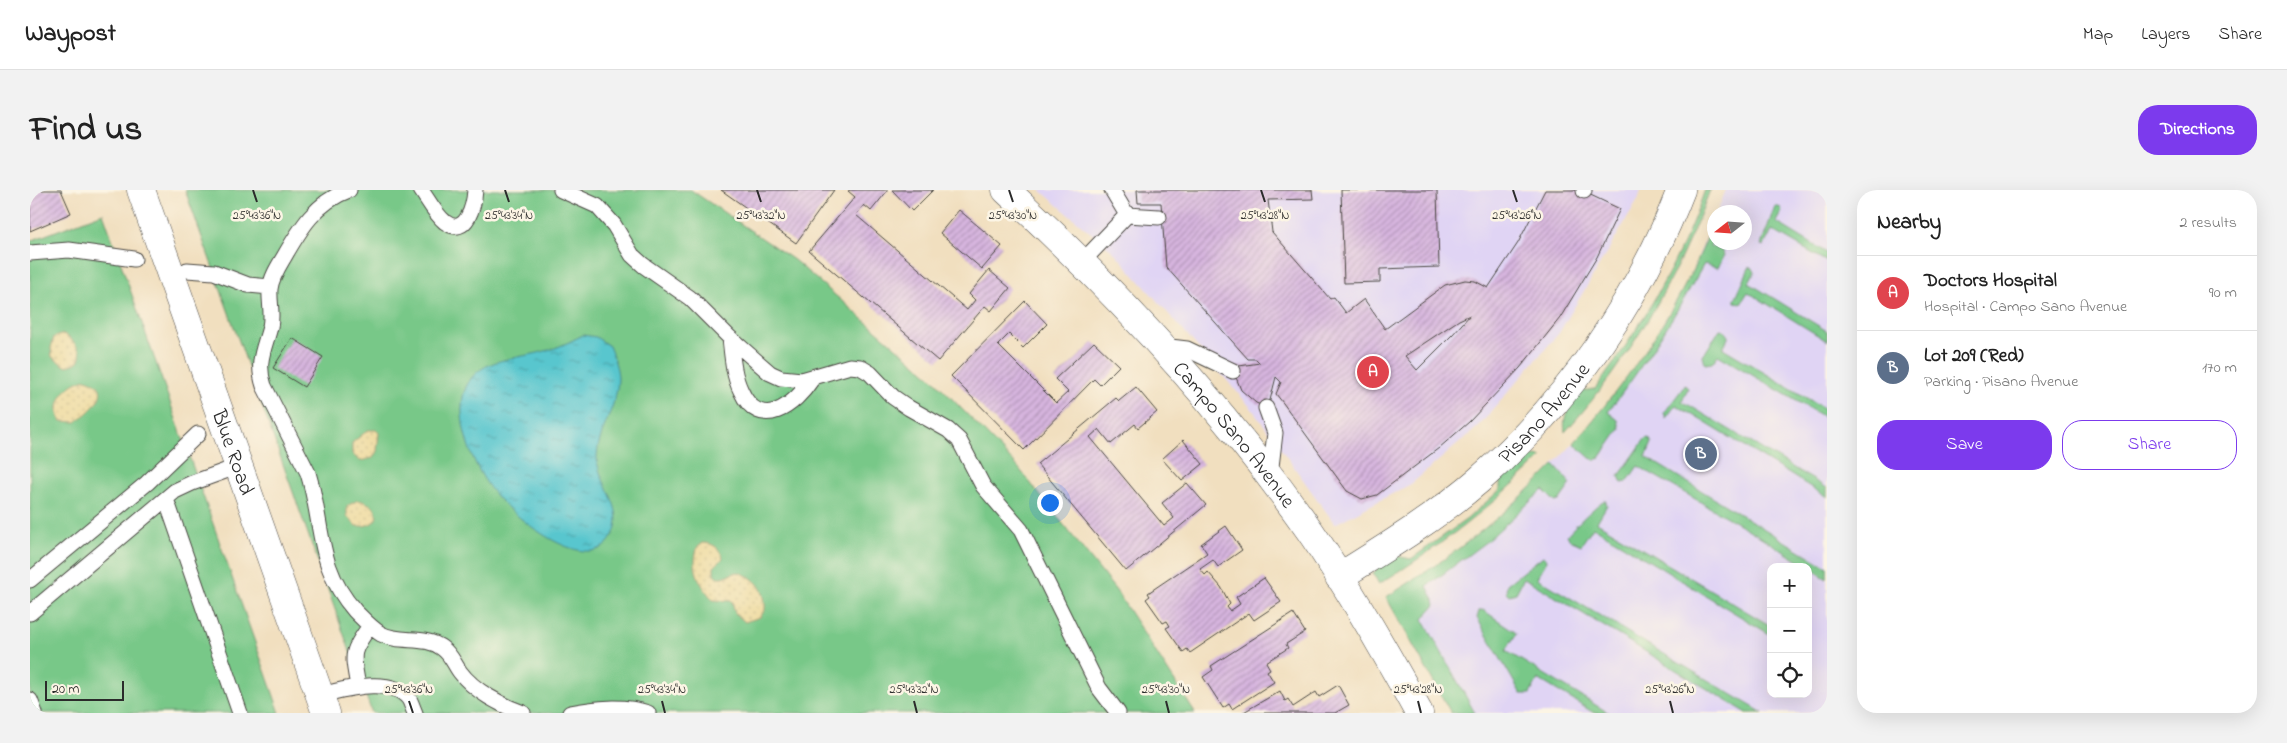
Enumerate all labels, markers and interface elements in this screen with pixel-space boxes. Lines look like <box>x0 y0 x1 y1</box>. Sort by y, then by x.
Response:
text: Waypost <box>25 17 116 52</box>
text: Map <box>2083 22 2113 48</box>
text: Layers <box>2141 22 2191 48</box>
text: Share <box>2219 22 2262 48</box>
text: Find us <box>30 105 142 156</box>
button: Directions <box>2138 105 2257 155</box>
north arrow <box>1707 205 1752 250</box>
text: 25°43'36"N <box>233 207 281 225</box>
text: 25°43'34"N <box>485 207 533 225</box>
text: 25°43'32"N <box>736 207 786 225</box>
text: 25°43'30"N <box>989 207 1037 225</box>
text: 25°43'28"N <box>1241 207 1289 225</box>
text: 25°43'26"N <box>1492 207 1542 225</box>
text: Nearby <box>1877 208 1941 238</box>
text: 2 results <box>2179 211 2237 235</box>
text: Doctors Hospital <box>1924 268 2057 295</box>
text: A <box>1888 281 1898 305</box>
text: 90 m <box>2209 281 2237 305</box>
text: Hospital · Campo Sano Avenue <box>1924 295 2127 319</box>
text: Lot 209 (Red) <box>1924 343 2023 370</box>
pin: A <box>1357 353 1389 391</box>
street label: Campo Sano Avenue <box>1165 355 1302 515</box>
text: B <box>1888 356 1898 380</box>
text: 170 m <box>2202 356 2237 380</box>
street label: Pisano Avenue <box>1492 357 1599 472</box>
text: Parking · Pisano Avenue <box>1924 370 2078 394</box>
street label: Blue Road <box>203 405 261 500</box>
button: Save <box>1877 420 2052 470</box>
button: Share <box>2062 420 2237 470</box>
pin: B <box>1685 435 1717 473</box>
your location <box>1037 490 1063 516</box>
map controls <box>1767 563 1812 698</box>
button: + <box>1767 563 1812 608</box>
button: − <box>1767 608 1812 653</box>
button: locate <box>1767 653 1812 698</box>
scale bar <box>45 678 124 701</box>
text: 20 m <box>52 679 79 700</box>
text: 25°43'36"N <box>385 681 433 699</box>
text: 25°43'34"N <box>638 681 686 699</box>
text: 25°43'32"N <box>889 681 939 699</box>
text: 25°43'30"N <box>1142 681 1190 699</box>
text: 25°43'28"N <box>1394 681 1442 699</box>
text: 25°43'26"N <box>1645 681 1695 699</box>

